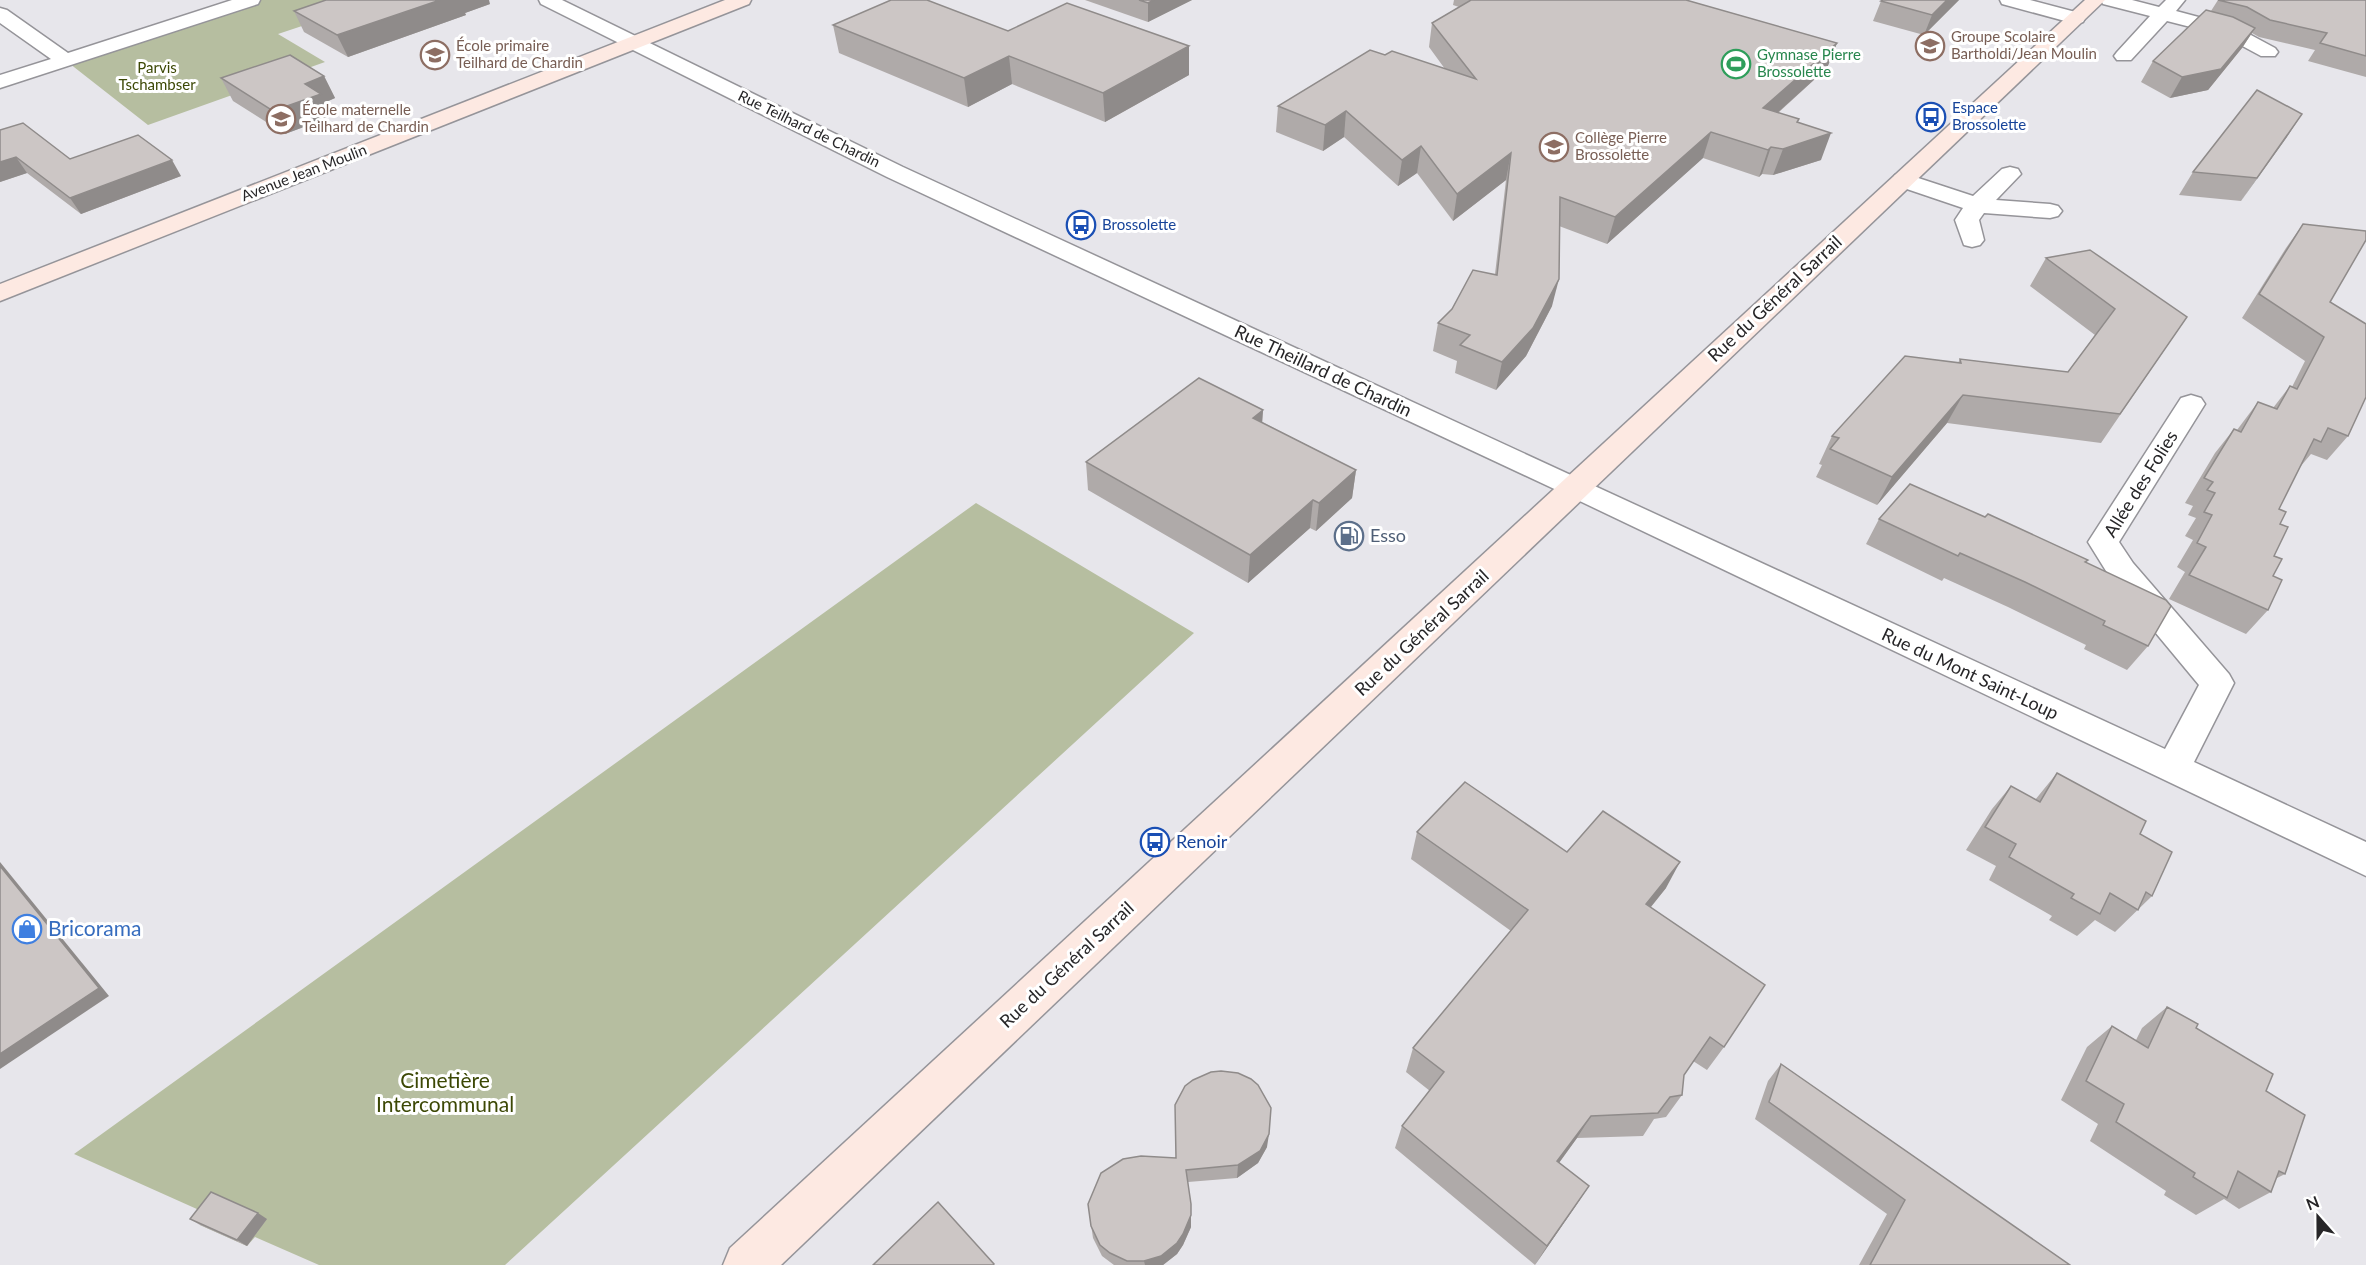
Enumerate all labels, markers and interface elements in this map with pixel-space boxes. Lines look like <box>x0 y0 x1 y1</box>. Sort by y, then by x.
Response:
place label: Groupe Scolaire Bartholdi/Jean Moulin <box>1951 27 2097 62</box>
school or university icon: Groupe Scolaire Bartholdi/Jean Moulin <box>1914 30 1946 62</box>
place label: École primaire Teilhard de Chardin <box>456 36 583 71</box>
school or university icon: École primaire Teilhard de Chardin <box>419 39 451 71</box>
place label: Gymnase Pierre Brossolette <box>1757 45 1861 80</box>
sports icon: Gymnase Pierre Brossolette <box>1720 48 1752 80</box>
park label: Parvis Tschambser <box>118 58 196 93</box>
street label: Rue Teilhard de Chardin <box>736 86 883 170</box>
place label: Espace Brossolette <box>1952 98 2026 133</box>
place label: École maternelle Teilhard de Chardin <box>302 100 429 135</box>
bus stop icon: Espace Brossolette <box>1915 101 1947 133</box>
school or university icon: École maternelle Teilhard de Chardin <box>265 103 297 135</box>
place label: Collège Pierre Brossolette <box>1575 128 1667 163</box>
school or university icon: Collège Pierre Brossolette <box>1538 131 1570 163</box>
street label: Avenue Jean Moulin <box>238 140 369 204</box>
bus stop icon: Brossolette <box>1065 209 1097 241</box>
place label: Brossolette <box>1102 215 1176 233</box>
street label: Rue du Général Sarrail <box>1703 230 1846 366</box>
street label: Rue Theillard de Chardin <box>1231 319 1416 421</box>
street label: Allée des Folies <box>2099 426 2182 541</box>
fuel station icon: Esso <box>1333 520 1365 552</box>
place label: Esso <box>1370 524 1406 546</box>
street label: Rue du Général Sarrail <box>1350 564 1493 700</box>
street label: Rue du Mont Saint-Loup <box>1879 622 2062 724</box>
bus stop icon: Renoir <box>1139 826 1171 858</box>
place label: Renoir <box>1176 830 1228 852</box>
street label: Rue du Général Sarrail <box>995 896 1138 1032</box>
shop icon: Bricorama <box>11 913 43 945</box>
place label: Bricorama <box>48 915 141 940</box>
park label: Cimetière Intercommunal <box>376 1067 514 1116</box>
north arrow <box>2288 1187 2348 1247</box>
text: N <box>2303 1191 2322 1214</box>

